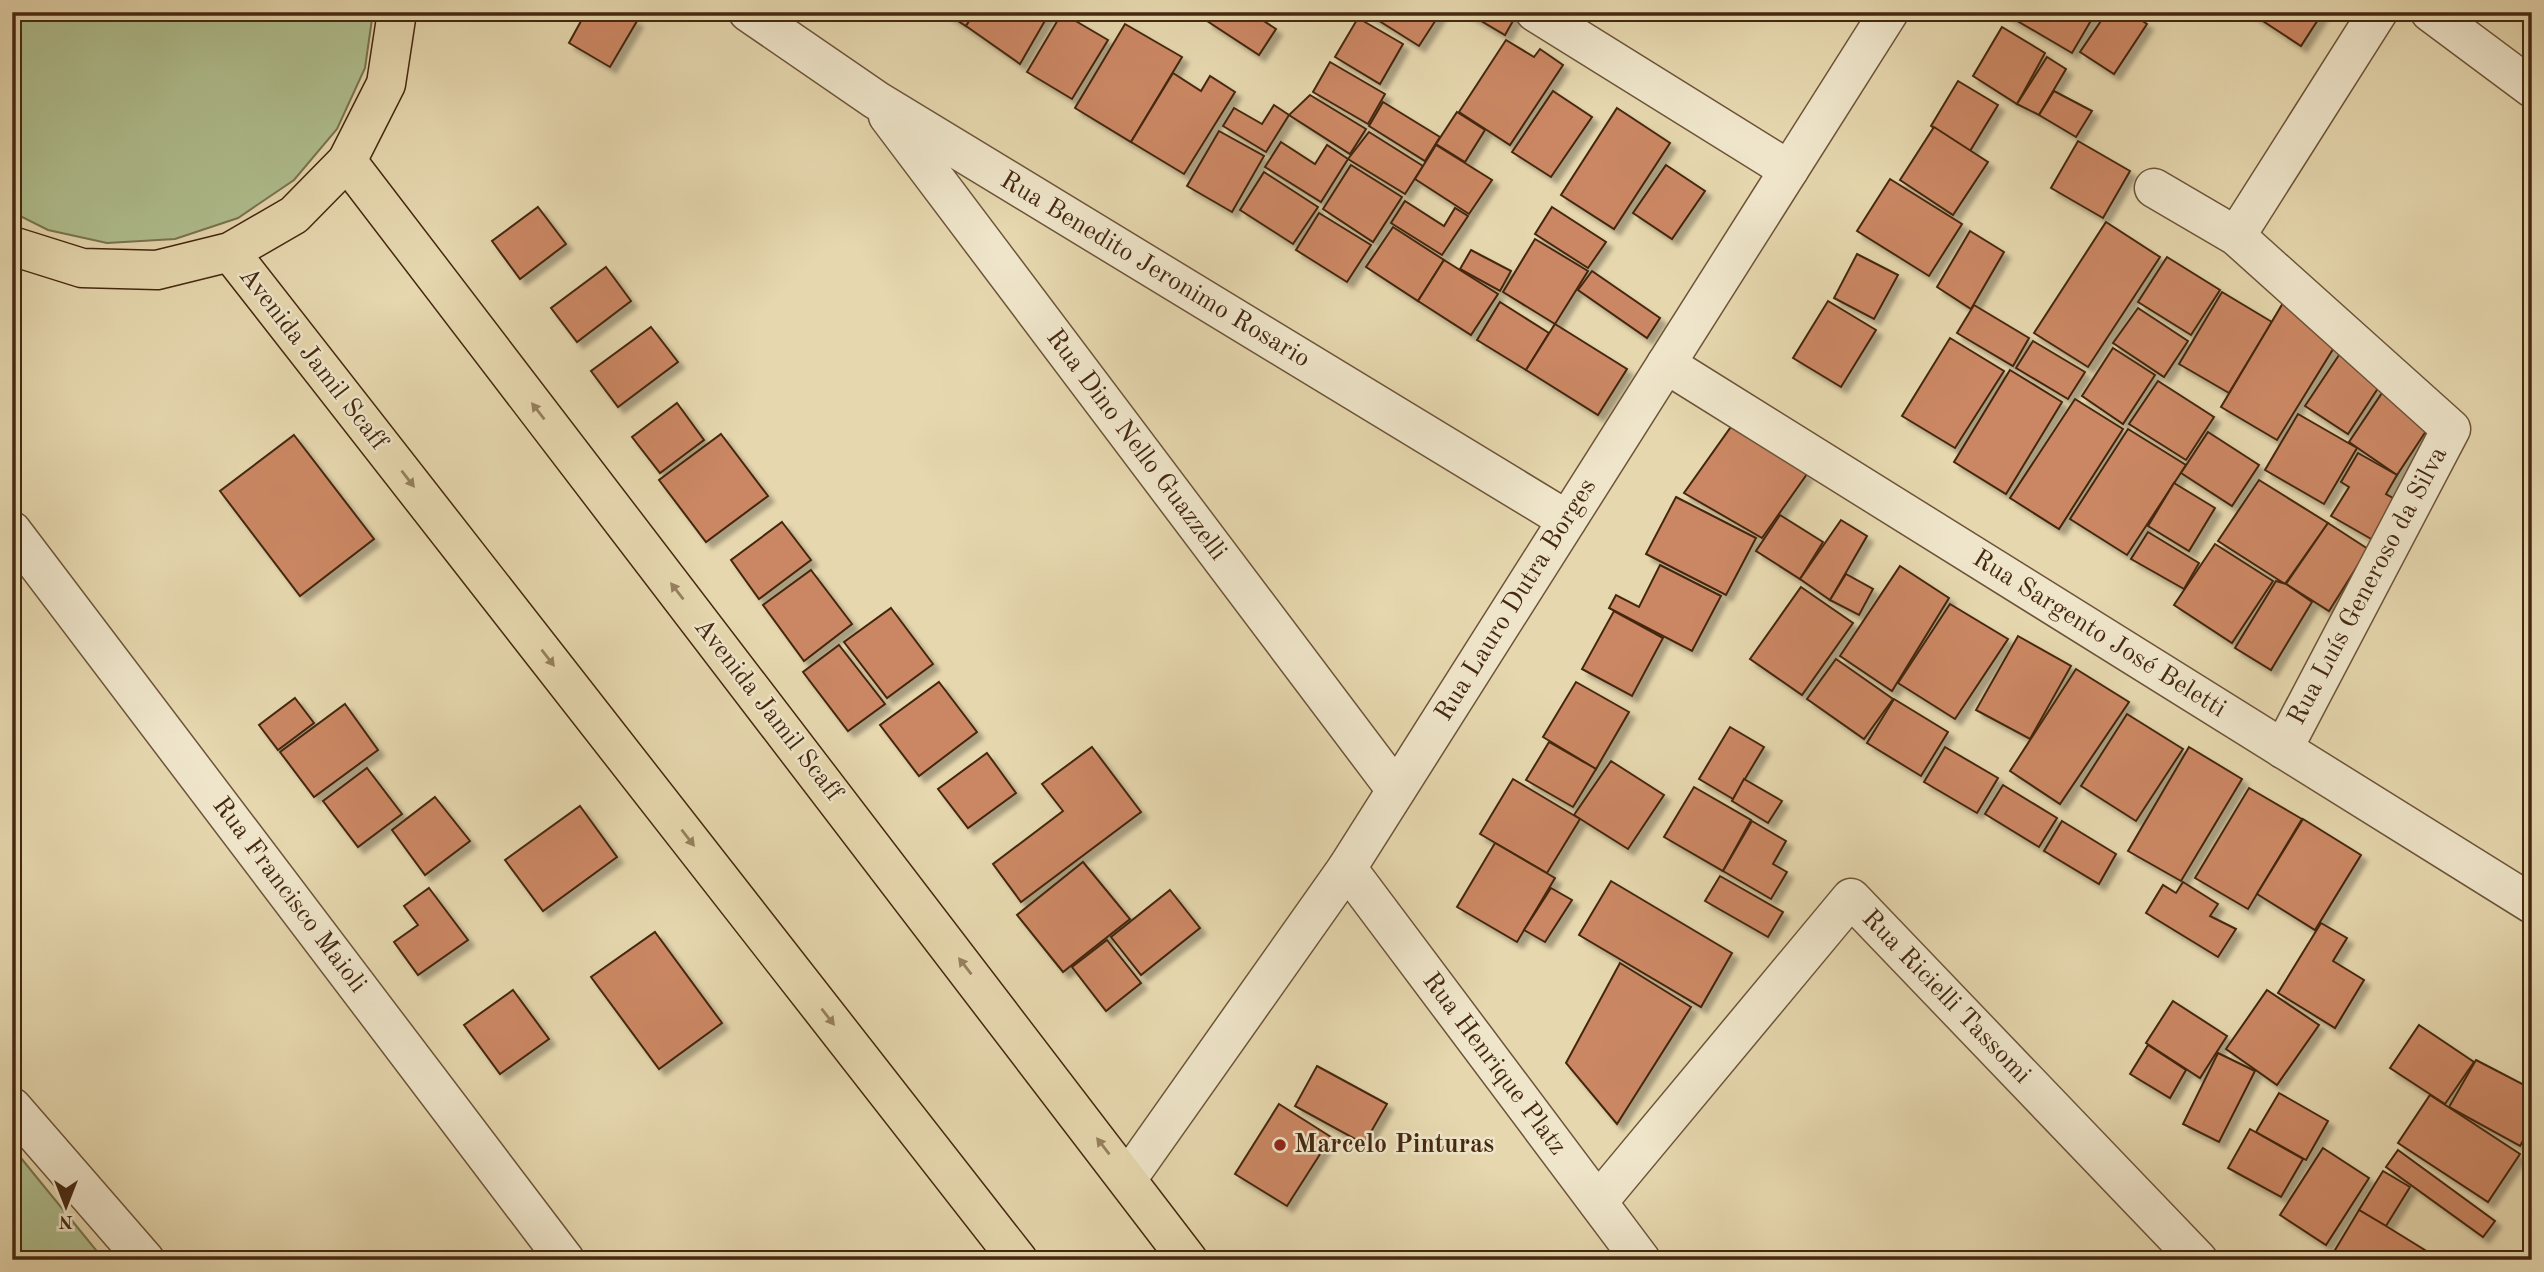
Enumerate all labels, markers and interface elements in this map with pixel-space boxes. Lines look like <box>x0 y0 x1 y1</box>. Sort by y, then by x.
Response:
street label: Rua Benedito Jeronimo Rosario <box>996 167 1314 373</box>
street label: Avenida Jamil Scaff <box>234 263 393 456</box>
street label: Rua Dino Nello Guazzelli <box>1041 325 1231 565</box>
one-way arrow <box>531 402 546 420</box>
street label: Rua Luís Generoso da Silva <box>2284 443 2453 729</box>
one-way arrow <box>400 470 415 488</box>
street label: Rua Lauro Dutra Borges <box>1431 474 1601 726</box>
street label: Rua Sargento José Beletti <box>1968 545 2230 723</box>
one-way arrow <box>670 582 684 600</box>
street label: Avenida Jamil Scaff <box>689 614 848 807</box>
one-way arrow <box>540 649 555 667</box>
street label: Rua Francisco Maioli <box>207 792 371 998</box>
one-way arrow <box>680 828 695 846</box>
street label: Rua Ricielli Tassomi <box>1857 905 2035 1089</box>
one-way arrow <box>957 957 972 975</box>
street label: Rua Henrique Platz <box>1417 968 1571 1160</box>
one-way arrow <box>820 1008 834 1026</box>
place label: Marcelo Pinturas <box>1294 1132 1494 1158</box>
one-way arrow <box>1097 1137 1111 1155</box>
marker: Marcelo Pinturas <box>1272 1137 1288 1153</box>
north arrow <box>32 1170 102 1240</box>
text: N <box>58 1211 73 1230</box>

